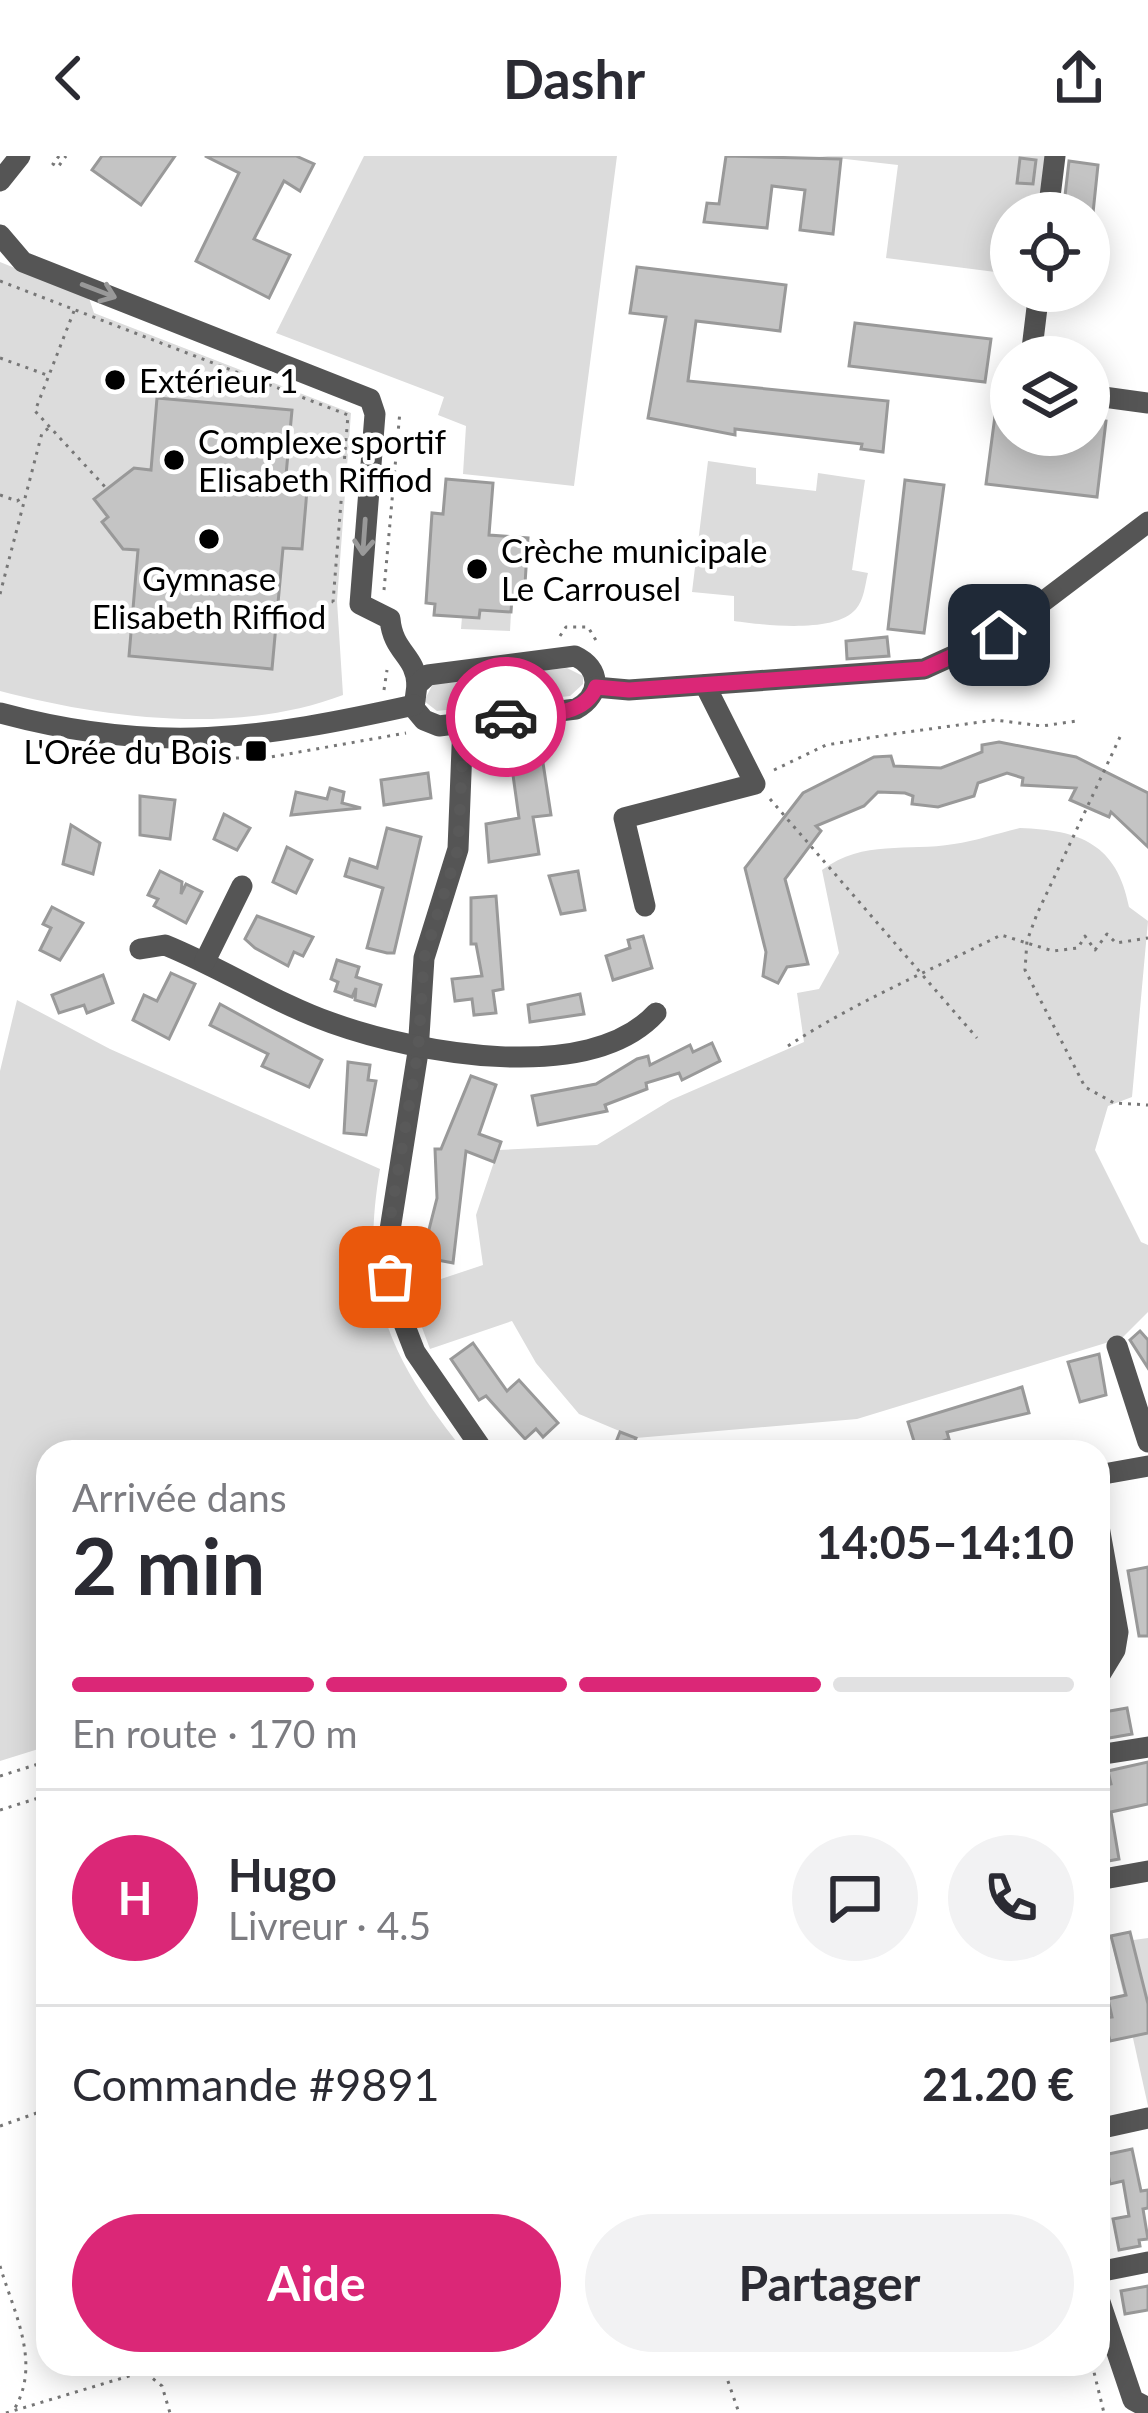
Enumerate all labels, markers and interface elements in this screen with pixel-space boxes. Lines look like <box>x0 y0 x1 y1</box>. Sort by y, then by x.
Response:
icon: back <box>36 45 102 111</box>
icon: share <box>1046 45 1112 111</box>
text: Dashr <box>503 46 645 111</box>
map controls <box>990 192 1110 456</box>
button: locate <box>990 192 1110 312</box>
one-way arrow <box>79 282 116 303</box>
button: layers <box>990 336 1110 456</box>
place label: Extérieur 1 <box>139 360 298 400</box>
marker: Extérieur 1 <box>102 367 128 393</box>
place label: Complexe sportif Elisabeth Riffiod <box>198 421 446 499</box>
marker: Complexe sportif Elisabeth Riffiod <box>161 447 187 473</box>
one-way arrow <box>352 517 375 556</box>
marker: Gymnase Elisabeth Riffiod <box>196 526 222 552</box>
place label: Crèche municipale Le Carrousel <box>501 530 767 608</box>
marker: Crèche municipale Le Carrousel <box>464 556 490 582</box>
place label: Gymnase Elisabeth Riffiod <box>92 558 326 636</box>
pin <box>948 584 1050 686</box>
icon: home <box>966 602 1032 668</box>
courier <box>446 657 566 777</box>
icon: car <box>473 684 539 750</box>
place label: L'Orée du Bois <box>24 731 232 771</box>
marker: L'Orée du Bois <box>243 738 269 764</box>
pin <box>339 1226 441 1328</box>
icon: bag <box>357 1244 423 1310</box>
text: Arrivée dans <box>72 1474 287 1520</box>
text: 14:05–14:10 <box>816 1515 1074 1569</box>
text: 2 min <box>72 1518 265 1612</box>
text: En route · 170 m <box>72 1710 357 1756</box>
button: chat <box>792 1835 918 1961</box>
button: phone <box>948 1835 1074 1961</box>
text: Hugo <box>228 1848 337 1902</box>
text: H <box>118 1871 152 1925</box>
text: Livreur · 4.5 <box>228 1902 431 1948</box>
text: Commande #9891 <box>72 2057 440 2111</box>
text: 21.20 € <box>922 2057 1074 2111</box>
button: Aide <box>72 2214 561 2352</box>
button: Partager <box>585 2214 1074 2352</box>

